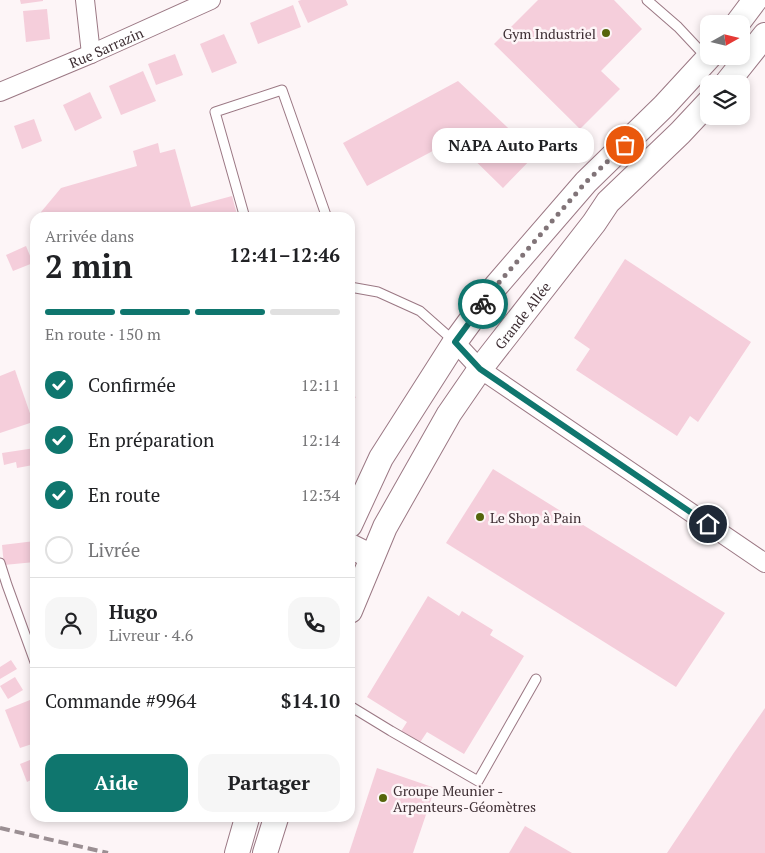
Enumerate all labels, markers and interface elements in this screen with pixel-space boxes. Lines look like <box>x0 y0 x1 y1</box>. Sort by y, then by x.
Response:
north arrow <box>700 15 750 65</box>
map controls <box>700 15 750 125</box>
street label: Rue Sarrazin <box>66 22 147 72</box>
place label: Gym Industriel <box>503 24 596 43</box>
marker: Gym Industriel <box>600 27 612 39</box>
button: layers <box>700 75 750 125</box>
pin <box>604 124 646 166</box>
callout: NAPA Auto Parts <box>432 128 595 162</box>
icon: bag <box>611 131 639 159</box>
text: NAPA Auto Parts <box>448 134 578 156</box>
text: Arrivée dans <box>45 225 134 247</box>
text: 12:41–12:46 <box>229 242 340 267</box>
text: 2 min <box>45 245 133 287</box>
street label: Grande Allée <box>490 277 554 353</box>
courier <box>458 279 508 329</box>
icon: bike <box>469 290 497 318</box>
text: En route · 150 m <box>45 323 161 345</box>
icon: check <box>45 371 73 399</box>
text: Confirmée <box>88 372 176 397</box>
text: 12:11 <box>301 374 340 396</box>
icon: check <box>45 426 73 454</box>
text: En préparation <box>88 427 214 452</box>
text: 12:14 <box>301 429 340 451</box>
icon: check <box>45 481 73 509</box>
text: En route <box>88 482 160 507</box>
text: 12:34 <box>301 484 340 506</box>
pin <box>687 503 729 545</box>
place label: Le Shop à Pain <box>490 508 582 527</box>
icon: home <box>694 510 722 538</box>
marker: Le Shop à Pain <box>474 511 486 523</box>
text: Livrée <box>88 537 140 562</box>
button: person <box>45 597 97 649</box>
button: phone <box>288 597 340 649</box>
text: Hugo <box>109 599 157 624</box>
text: Livreur · 4.6 <box>109 624 193 646</box>
text: Commande #9964 <box>45 688 196 713</box>
text: $14.10 <box>281 688 340 713</box>
button: Aide <box>45 754 188 812</box>
button: Partager <box>198 754 340 812</box>
place label: Groupe Meunier - Arpenteurs-Géomètres <box>393 781 536 816</box>
marker: Groupe Meunier - Arpenteurs-Géomètres <box>377 792 389 804</box>

